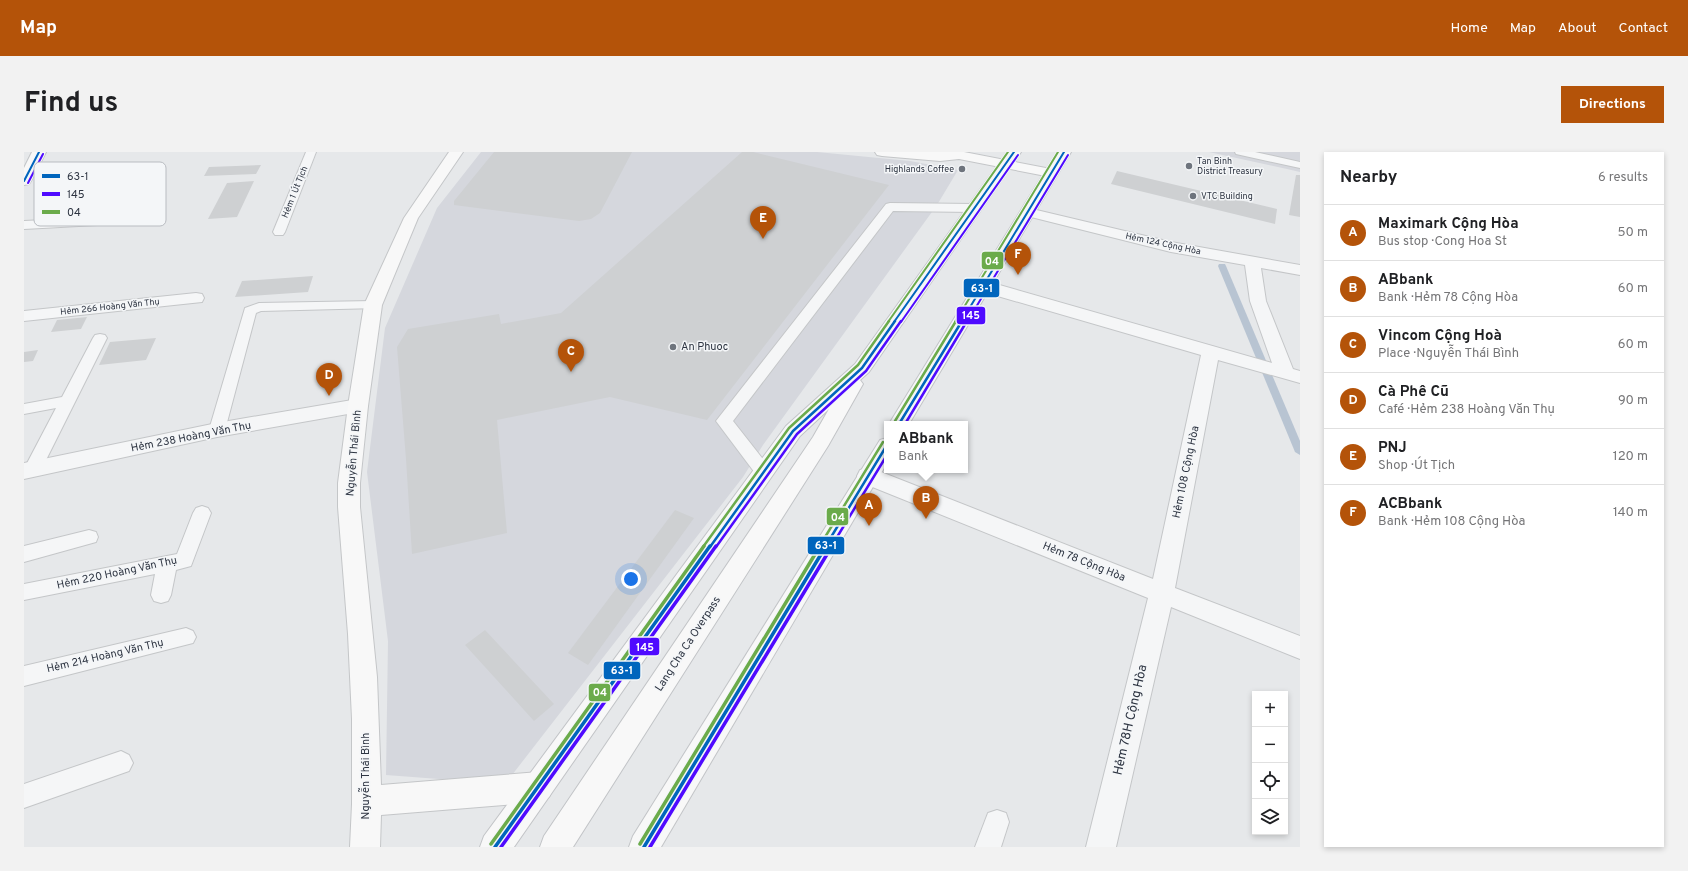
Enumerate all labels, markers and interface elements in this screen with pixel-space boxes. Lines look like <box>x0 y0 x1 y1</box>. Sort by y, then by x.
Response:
text: Map <box>20 16 57 40</box>
text: Home <box>1451 20 1488 37</box>
text: Map <box>1510 20 1536 37</box>
text: About <box>1558 20 1597 37</box>
text: Contact <box>1619 20 1668 37</box>
text: Find us <box>24 86 118 122</box>
button: Directions <box>1561 86 1664 123</box>
place label: Tan Binh District Treasury <box>1197 156 1263 177</box>
marker: Tan Binh District Treasury <box>1184 161 1194 171</box>
legend <box>34 162 166 226</box>
street label: Hẻm 1 Út Tịch <box>279 164 310 220</box>
place label: Highlands Coffee <box>885 164 954 175</box>
marker: Highlands Coffee <box>957 164 967 174</box>
text: Nearby <box>1340 167 1397 189</box>
text: 63-1 <box>67 170 89 184</box>
text: 6 results <box>1598 170 1648 186</box>
text: 145 <box>67 188 85 202</box>
marker: VTC Building <box>1188 191 1198 201</box>
place label: VTC Building <box>1201 191 1253 202</box>
text: 04 <box>67 206 81 220</box>
pin: E <box>750 206 776 239</box>
text: Maximark Cộng Hòa <box>1378 215 1519 234</box>
text: A <box>1348 225 1358 241</box>
text: 50 m <box>1618 225 1648 241</box>
street label: Hẻm 124 Cộng Hòa <box>1124 231 1202 257</box>
text: Bus stop · Cong Hoa St <box>1378 234 1507 250</box>
pin: F <box>1005 242 1031 275</box>
line badge: 04 <box>981 251 1004 270</box>
text: 04 <box>985 255 999 269</box>
text: ABbank <box>1378 271 1433 290</box>
line badge: 63-1 <box>963 278 1000 298</box>
text: B <box>1349 281 1357 297</box>
text: 60 m <box>1618 281 1648 297</box>
text: 63-1 <box>971 282 993 296</box>
text: Bank · Hẻm 78 Cộng Hòa <box>1378 290 1518 306</box>
street label: Hẻm 266 Hoàng Văn Thụ <box>60 296 160 318</box>
line badge: 145 <box>956 306 986 325</box>
text: 145 <box>962 309 980 323</box>
text: Vincom Cộng Hoà <box>1378 327 1502 346</box>
text: C <box>1349 337 1357 353</box>
text: 60 m <box>1618 337 1648 353</box>
pin: C <box>558 339 584 372</box>
place label: An Phuoc <box>681 340 728 354</box>
marker: An Phuoc <box>668 342 678 352</box>
text: Place · Nguyễn Thái Bình <box>1378 346 1519 362</box>
pin: D <box>316 363 342 396</box>
text: Cà Phê Cũ <box>1378 383 1449 402</box>
text: D <box>1348 393 1358 409</box>
text: 90 m <box>1618 393 1648 409</box>
text: Café · Hẻm 238 Hoàng Văn Thụ <box>1378 402 1555 418</box>
street label: Nguyễn Thái Bình <box>342 409 365 497</box>
street label: Hẻm 238 Hoàng Văn Thụ <box>130 418 252 456</box>
popup <box>884 421 968 473</box>
street label: Hẻm 108 Cộng Hòa <box>1169 424 1203 520</box>
text: ABbank <box>898 430 954 449</box>
text: PNJ <box>1378 439 1407 458</box>
text: Bank <box>898 449 928 465</box>
text: E <box>1349 449 1357 465</box>
text: 120 m <box>1613 449 1648 465</box>
text: Shop · Út Tịch <box>1378 458 1455 474</box>
pin: B <box>913 486 939 519</box>
pin: A <box>856 493 882 526</box>
text: ACBbank <box>1378 495 1442 514</box>
text: F <box>1349 505 1357 521</box>
text: 140 m <box>1613 505 1648 521</box>
line badge: 04 <box>826 507 849 526</box>
text: 04 <box>831 511 845 525</box>
text: Bank · Hẻm 108 Cộng Hòa <box>1378 514 1525 530</box>
line badge: 63-1 <box>807 536 845 555</box>
text: 63-1 <box>815 539 837 553</box>
street label: Hẻm 78 Cộng Hòa <box>1041 539 1128 585</box>
street label: Hẻm 220 Hoàng Văn Thụ <box>56 553 178 593</box>
your location <box>621 569 641 589</box>
street label: Lang Cha Ca Overpass <box>652 594 724 694</box>
street label: Hẻm 214 Hoàng Văn Thụ <box>45 636 165 676</box>
line badge: 145 <box>629 637 660 656</box>
text: 145 <box>636 641 654 655</box>
line badge: 63-1 <box>603 661 641 680</box>
street label: Hẻm 78H Cộng Hòa <box>1110 663 1152 777</box>
text: 63-1 <box>611 664 633 678</box>
line badge: 04 <box>588 683 611 702</box>
text: 04 <box>593 686 607 700</box>
map controls <box>1252 691 1288 835</box>
button: + <box>1252 691 1288 727</box>
button: − <box>1252 727 1288 763</box>
street label: Nguyễn Thái Bình <box>358 733 373 819</box>
button: locate <box>1252 763 1288 799</box>
button: layers <box>1252 799 1288 835</box>

